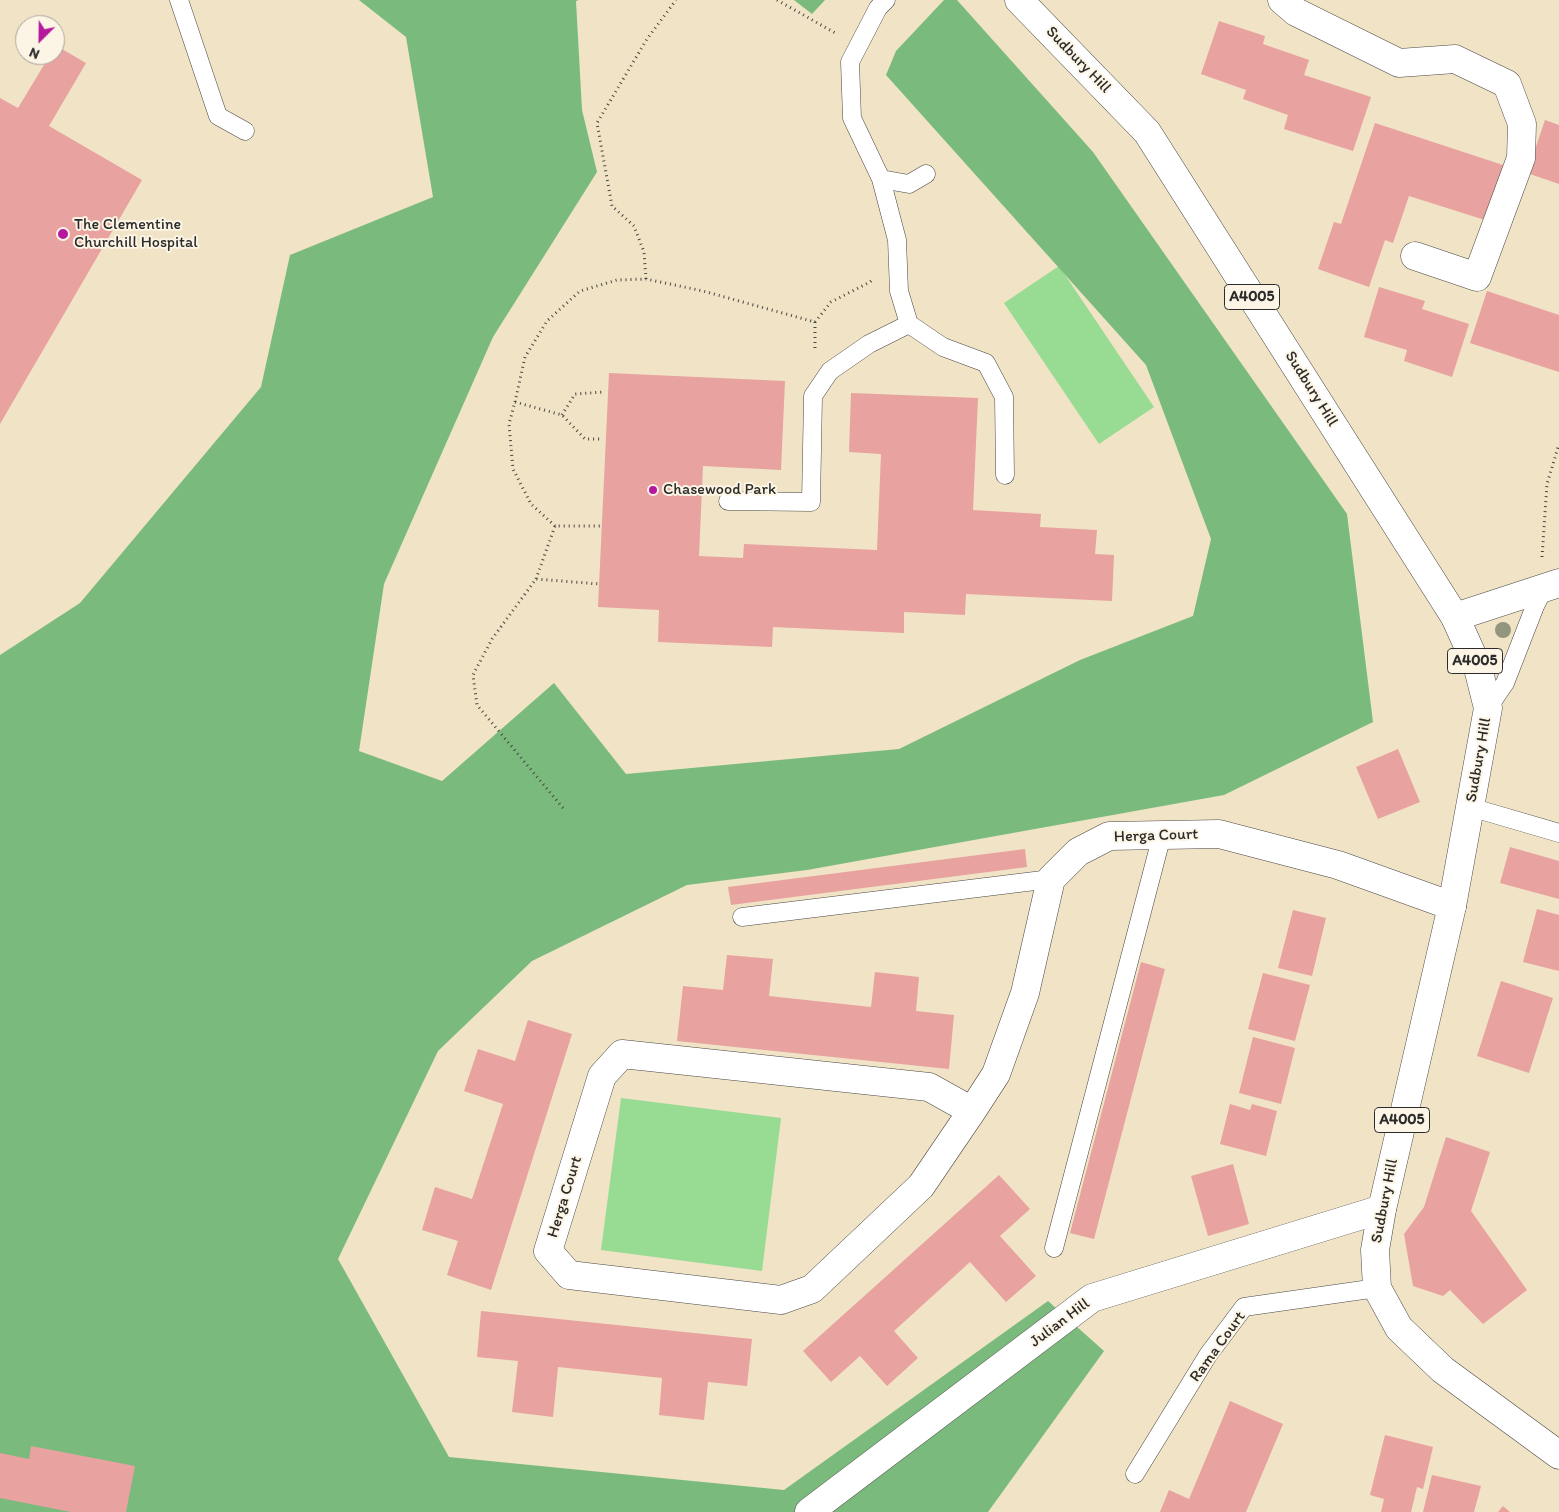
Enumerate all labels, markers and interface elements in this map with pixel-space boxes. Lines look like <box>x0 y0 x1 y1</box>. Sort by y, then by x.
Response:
north arrow <box>15 15 65 65</box>
street label: Sudbury Hill <box>1041 23 1115 97</box>
text: N <box>27 44 42 63</box>
place label: The Clementine Churchill Hospital <box>74 215 198 253</box>
marker: The Clementine Churchill Hospital <box>56 227 70 241</box>
road number: A4005 <box>1224 284 1280 310</box>
street label: Sudbury Hill <box>1280 348 1342 430</box>
place label: Chasewood Park <box>663 480 776 500</box>
marker: Chasewood Park <box>647 484 659 496</box>
road number: A4005 <box>1448 648 1502 674</box>
street label: Sudbury Hill <box>1462 716 1496 804</box>
street label: Herga Court <box>1114 825 1198 847</box>
road number: A4005 <box>1374 1108 1430 1132</box>
street label: Herga Court <box>544 1154 586 1240</box>
street label: Sudbury Hill <box>1367 1157 1403 1245</box>
street label: Julian Hill <box>1026 1294 1094 1352</box>
street label: Rama Court <box>1186 1308 1250 1386</box>

